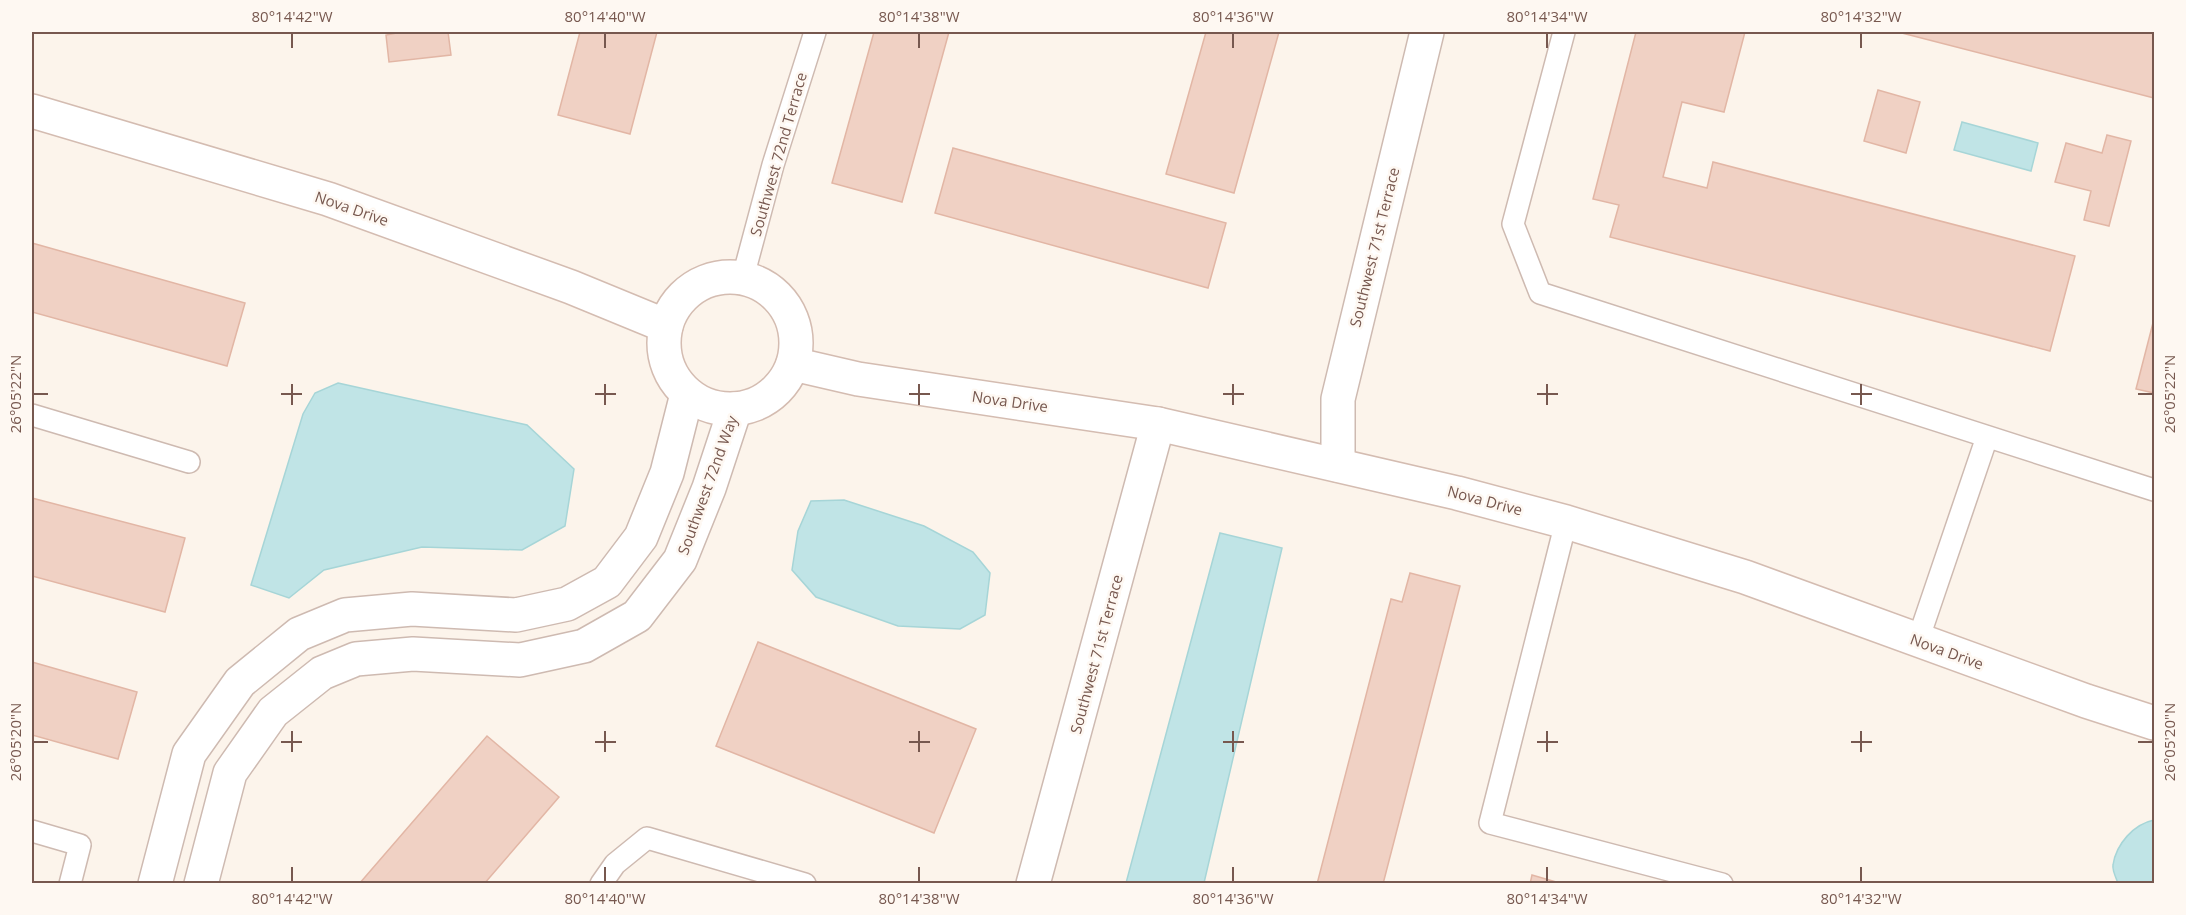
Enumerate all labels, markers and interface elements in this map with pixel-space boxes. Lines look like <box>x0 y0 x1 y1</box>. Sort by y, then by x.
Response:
text: 80°14'42"W <box>252 6 333 26</box>
text: 80°14'40"W <box>565 6 646 26</box>
text: 80°14'38"W <box>879 6 960 26</box>
text: 80°14'36"W <box>1193 6 1274 26</box>
text: 80°14'34"W <box>1507 6 1588 26</box>
text: 80°14'32"W <box>1821 6 1902 26</box>
street label: Southwest 72nd Terrace <box>745 70 811 238</box>
street label: Southwest 71st Terrace <box>1344 165 1404 329</box>
street label: Nova Drive <box>312 186 392 230</box>
text: 26°05'22"N <box>5 355 25 433</box>
text: 26°05'22"N <box>2159 355 2179 433</box>
street label: Nova Drive <box>971 386 1049 416</box>
street label: Southwest 72nd Way <box>673 412 742 557</box>
street label: Nova Drive <box>1445 480 1525 520</box>
street label: Southwest 71st Terrace <box>1065 572 1127 736</box>
street label: Nova Drive <box>1908 628 1986 674</box>
text: 26°05'20"N <box>5 703 25 781</box>
text: 26°05'20"N <box>2159 703 2179 781</box>
text: 80°14'42"W <box>252 888 333 908</box>
text: 80°14'40"W <box>565 888 646 908</box>
text: 80°14'38"W <box>879 888 960 908</box>
text: 80°14'36"W <box>1193 888 1274 908</box>
text: 80°14'34"W <box>1507 888 1588 908</box>
text: 80°14'32"W <box>1821 888 1902 908</box>

